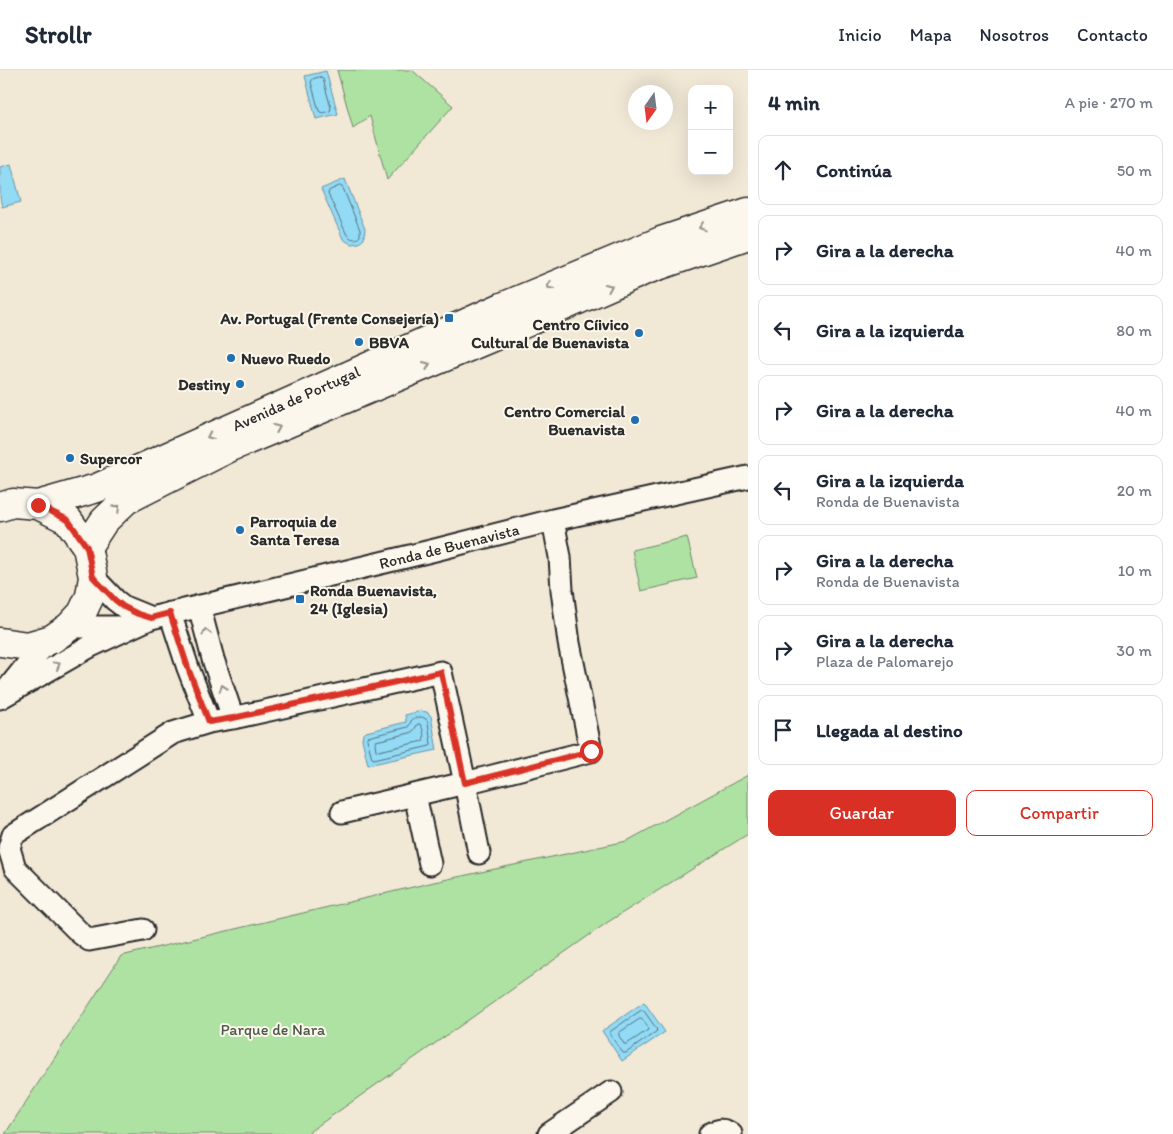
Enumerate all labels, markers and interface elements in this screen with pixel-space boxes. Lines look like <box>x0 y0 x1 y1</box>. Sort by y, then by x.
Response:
text: Strollr <box>25 20 91 49</box>
text: Inicio <box>838 24 882 46</box>
text: Mapa <box>910 24 952 46</box>
text: Nosotros <box>980 24 1049 46</box>
text: Contacto <box>1077 24 1148 46</box>
north arrow <box>628 85 673 130</box>
map controls <box>688 85 733 175</box>
button: + <box>688 85 733 130</box>
text: 4 min <box>768 90 820 115</box>
text: A pie · 270 m <box>1065 93 1153 112</box>
button: − <box>688 130 733 175</box>
icon: ahead <box>769 156 797 184</box>
text: Continúa <box>816 159 892 182</box>
text: 50 m <box>1117 161 1152 180</box>
one-way arrow <box>698 222 706 232</box>
icon: right <box>769 236 797 264</box>
text: Gira a la derecha <box>816 239 954 262</box>
text: 40 m <box>1115 241 1152 260</box>
one-way arrow <box>546 280 555 291</box>
one-way arrow <box>604 282 613 293</box>
place label: Av. Portugal (Frente Consejería) <box>219 309 439 329</box>
marker: Av. Portugal (Frente Consejería) <box>443 312 455 324</box>
place label: Centro Cíivico Cultural de Buenavista <box>471 315 630 352</box>
icon: left <box>769 316 797 344</box>
text: Gira a la izquierda <box>816 319 964 342</box>
text: 80 m <box>1116 321 1152 340</box>
marker: Centro Cíivico Cultural de Buenavista <box>633 327 645 339</box>
place label: BBVA <box>369 333 410 352</box>
marker: BBVA <box>353 336 365 348</box>
place label: Nuevo Ruedo <box>241 349 330 368</box>
marker: Nuevo Ruedo <box>225 352 237 364</box>
one-way arrow <box>422 361 431 371</box>
street label: Avenida de Portugal <box>230 362 363 435</box>
place label: Destiny <box>178 375 230 395</box>
marker: Destiny <box>234 378 246 390</box>
icon: right <box>769 396 797 424</box>
text: Gira a la derecha <box>816 399 954 422</box>
text: 40 m <box>1115 401 1152 420</box>
place label: Centro Comercial Buenavista <box>504 402 625 439</box>
marker: Centro Comercial Buenavista <box>629 414 641 426</box>
one-way arrow <box>272 424 281 434</box>
one-way arrow <box>206 430 215 440</box>
place label: Supercor <box>80 449 143 469</box>
marker: Supercor <box>64 452 76 464</box>
text: Gira a la izquierda <box>816 469 964 492</box>
icon: left <box>769 476 797 504</box>
text: 20 m <box>1117 481 1152 500</box>
text: Ronda de Buenavista <box>816 492 960 511</box>
route end <box>27 494 50 517</box>
one-way arrow <box>111 505 120 514</box>
place label: Parroquia de Santa Teresa <box>250 512 340 549</box>
street label: Ronda de Buenavista <box>377 520 521 573</box>
marker: Parroquia de Santa Teresa <box>234 524 246 536</box>
text: Gira a la derecha <box>816 549 954 572</box>
icon: right <box>769 556 797 584</box>
text: 10 m <box>1118 561 1152 580</box>
text: Ronda de Buenavista <box>816 572 960 591</box>
place label: Ronda Buenavista, 24 (Iglesia) <box>310 581 437 619</box>
marker: Ronda Buenavista, 24 (Iglesia) <box>294 593 306 605</box>
one-way arrow <box>201 628 212 637</box>
text: Gira a la derecha <box>816 629 954 652</box>
icon: right <box>769 636 797 664</box>
text: 30 m <box>1116 641 1152 660</box>
text: Plaza de Palomarejo <box>816 652 954 671</box>
one-way arrow <box>52 661 61 671</box>
one-way arrow <box>218 685 228 693</box>
icon: arrive <box>769 716 797 744</box>
text: Llegada al destino <box>816 719 963 742</box>
route start <box>580 740 603 763</box>
button: Guardar <box>768 790 956 836</box>
button: Compartir <box>966 790 1153 836</box>
park label: Parque de Nara <box>221 1020 326 1039</box>

